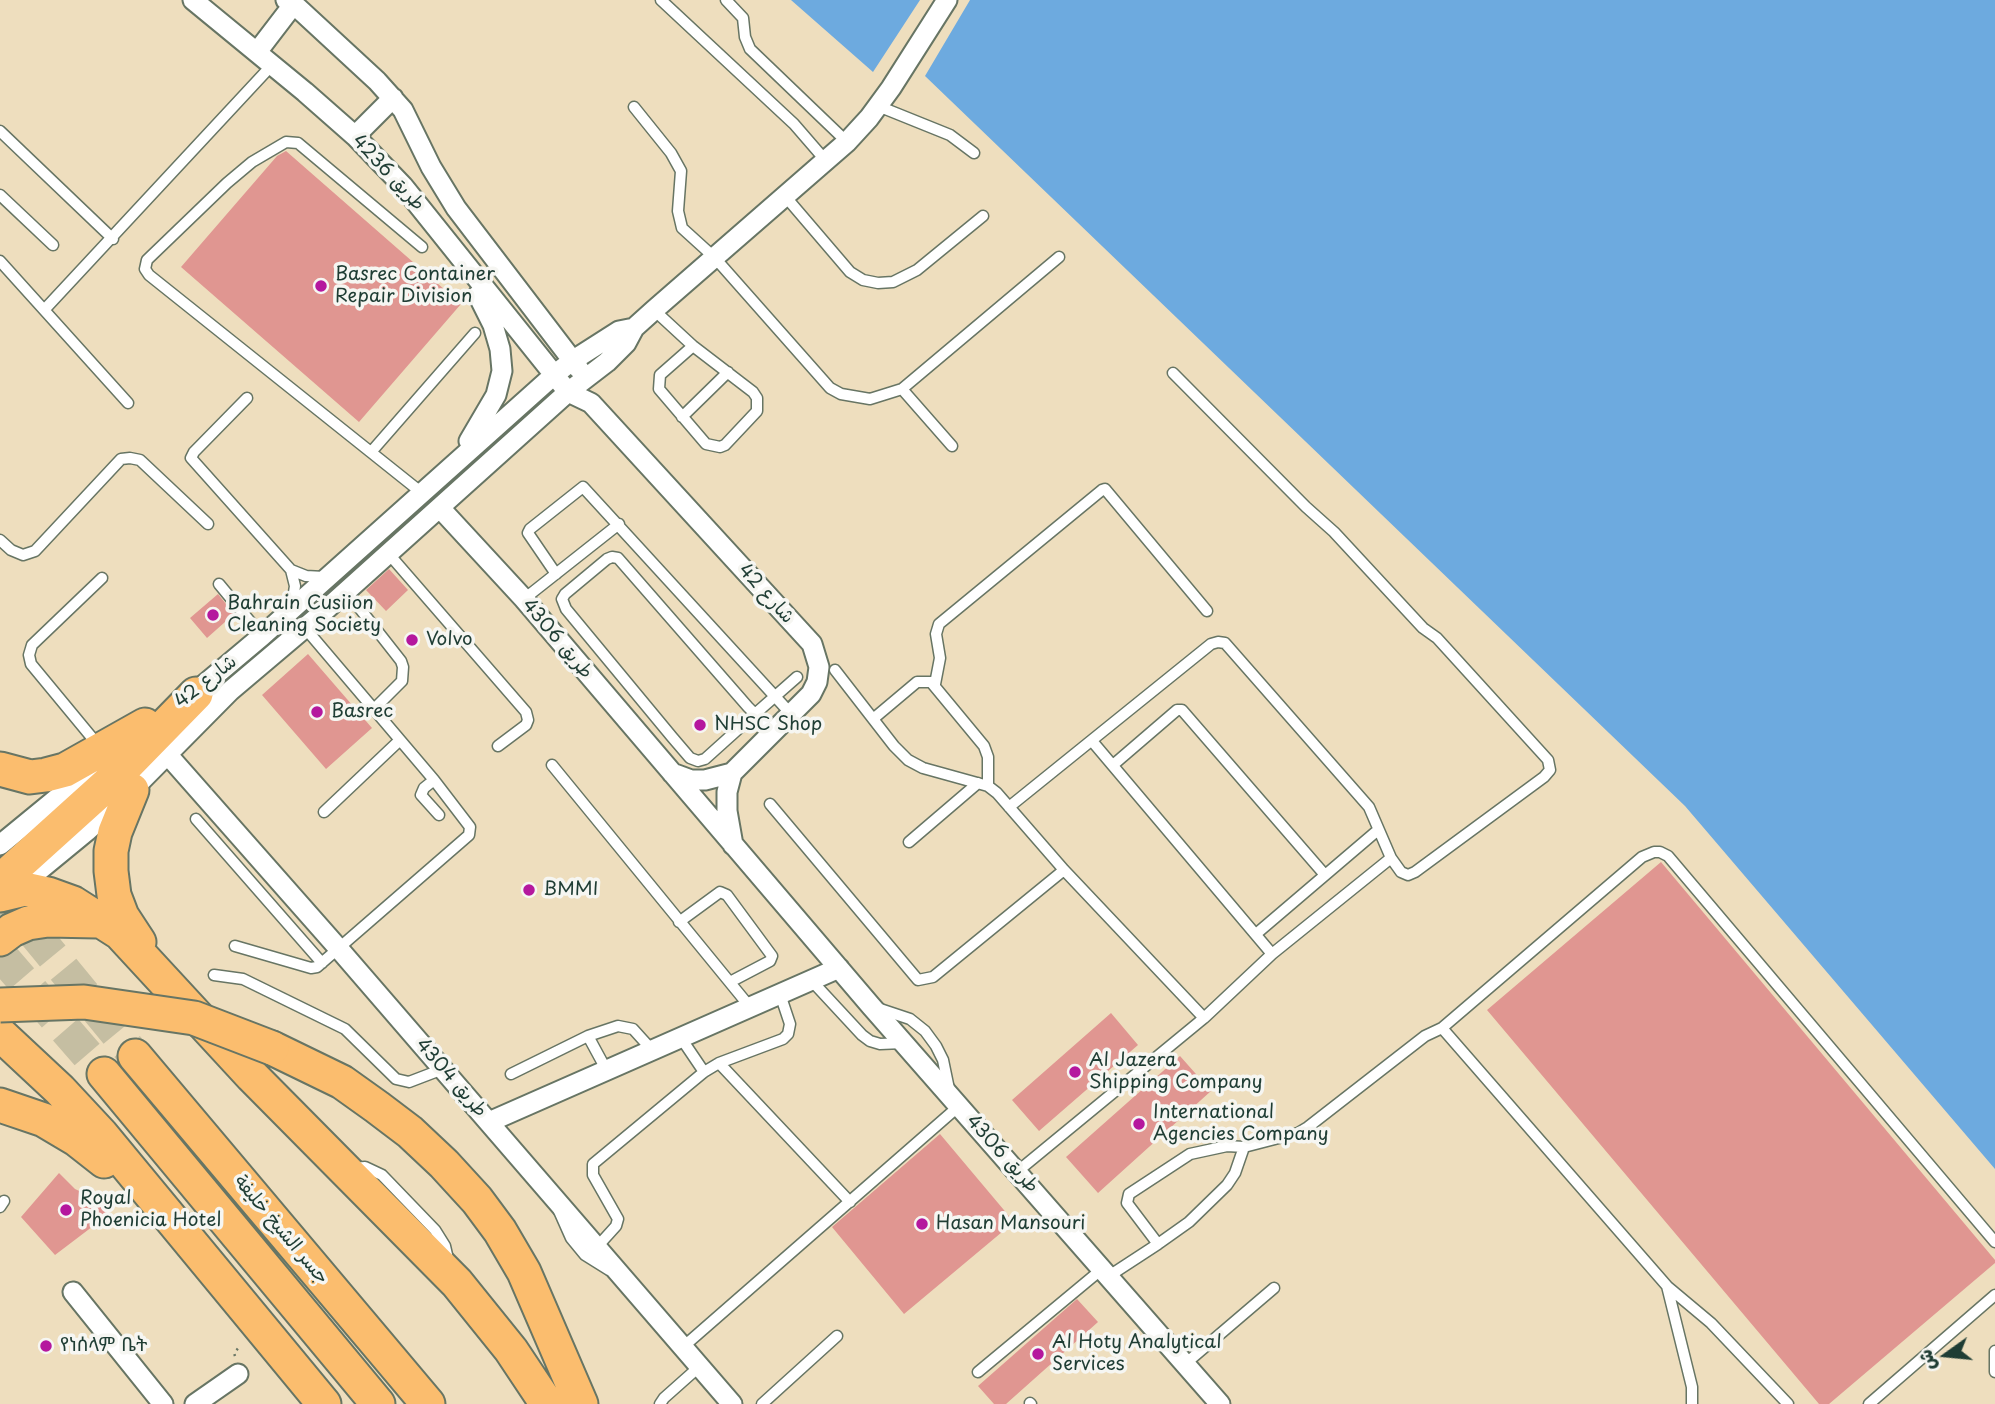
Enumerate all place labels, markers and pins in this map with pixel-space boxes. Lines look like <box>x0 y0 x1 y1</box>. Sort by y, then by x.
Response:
place label: Basrec Container Repair Division <box>335 264 495 308</box>
marker: Basrec Container Repair Division <box>313 278 329 294</box>
place label: Bahrain Cusiion Cleaning Society <box>227 593 381 637</box>
marker: Bahrain Cusiion Cleaning Society <box>205 607 221 623</box>
place label: Volvo <box>426 629 473 651</box>
marker: Volvo <box>404 632 420 648</box>
place label: Basrec <box>331 701 393 723</box>
marker: Basrec <box>309 704 325 720</box>
place label: NHSC Shop <box>714 714 822 736</box>
marker: NHSC Shop <box>692 717 708 733</box>
place label: BMMI <box>543 879 599 901</box>
marker: BMMI <box>521 882 537 898</box>
place label: Al Jazera Shipping Company <box>1089 1050 1263 1094</box>
marker: Al Jazera Shipping Company <box>1067 1064 1083 1080</box>
place label: International Agencies Company <box>1153 1102 1329 1146</box>
marker: International Agencies Company <box>1131 1116 1147 1132</box>
place label: Royal Phoenicia Hotel <box>80 1188 221 1232</box>
marker: Royal Phoenicia Hotel <box>58 1202 74 1218</box>
place label: Hasan Mansouri <box>936 1213 1086 1235</box>
marker: Hasan Mansouri <box>914 1216 930 1232</box>
place label: Al Hoty Analytical Services <box>1052 1332 1222 1376</box>
place label: የነሰላም ቤት <box>60 1335 147 1357</box>
marker: የነሰላም ቤት <box>38 1338 54 1354</box>
marker: Al Hoty Analytical Services <box>1030 1346 1046 1362</box>

